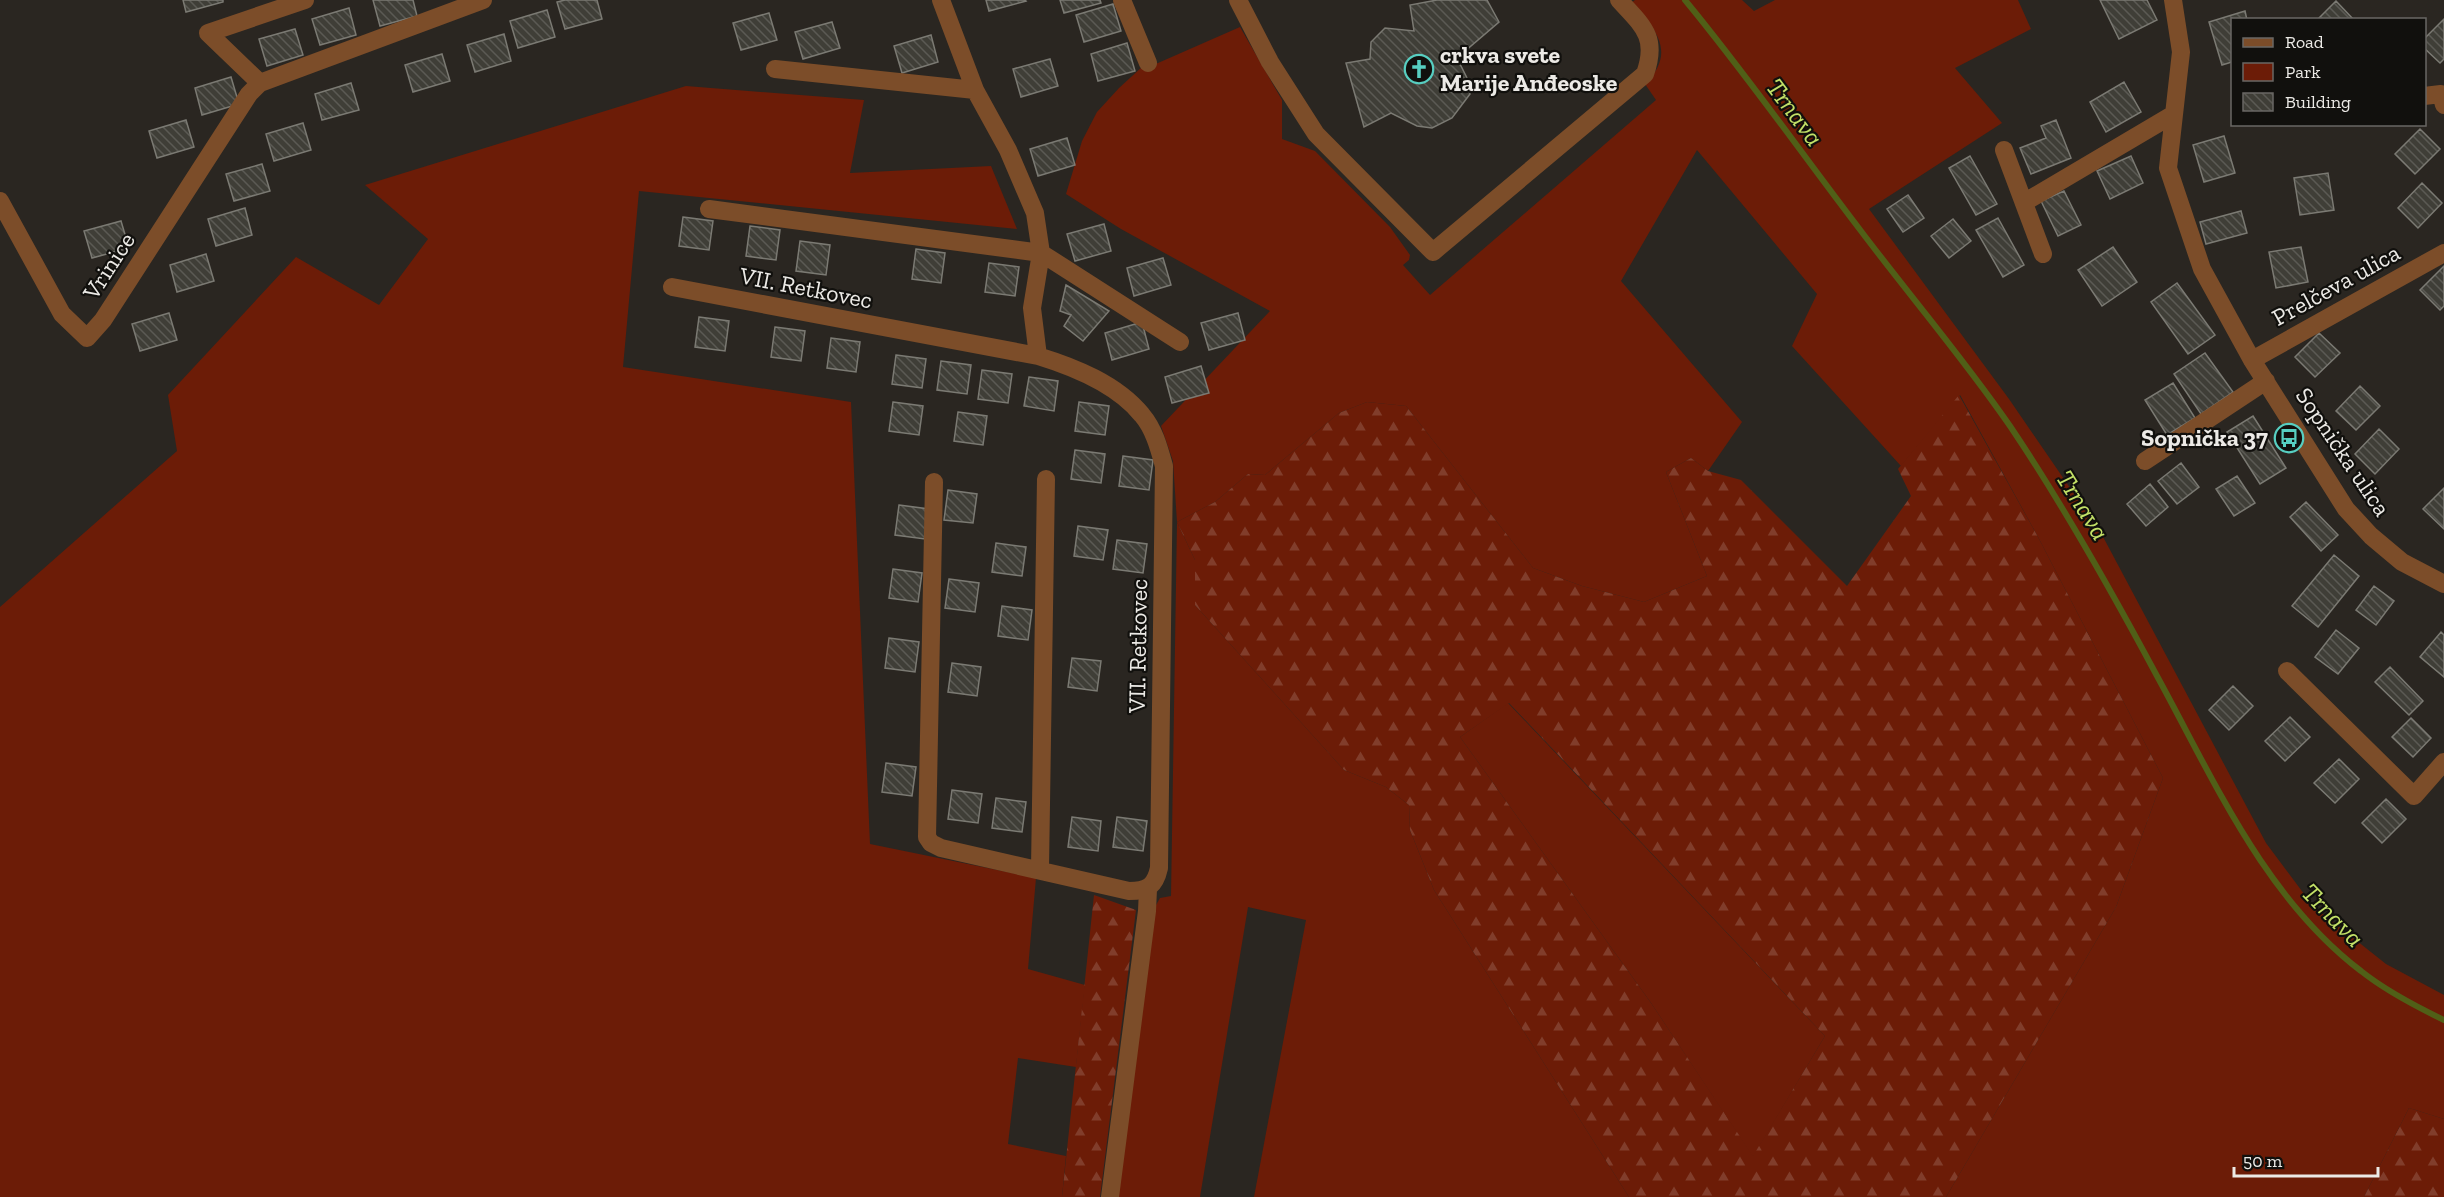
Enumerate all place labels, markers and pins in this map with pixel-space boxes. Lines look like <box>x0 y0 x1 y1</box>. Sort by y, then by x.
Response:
place label: crkva svete Marije Anđeoske <box>1440 40 1618 97</box>
church icon: crkva svete Marije Anđeoske <box>1403 53 1435 85</box>
bus stop icon: Sopnička 37 <box>2273 422 2305 454</box>
place label: Sopnička 37 <box>2141 423 2268 452</box>

